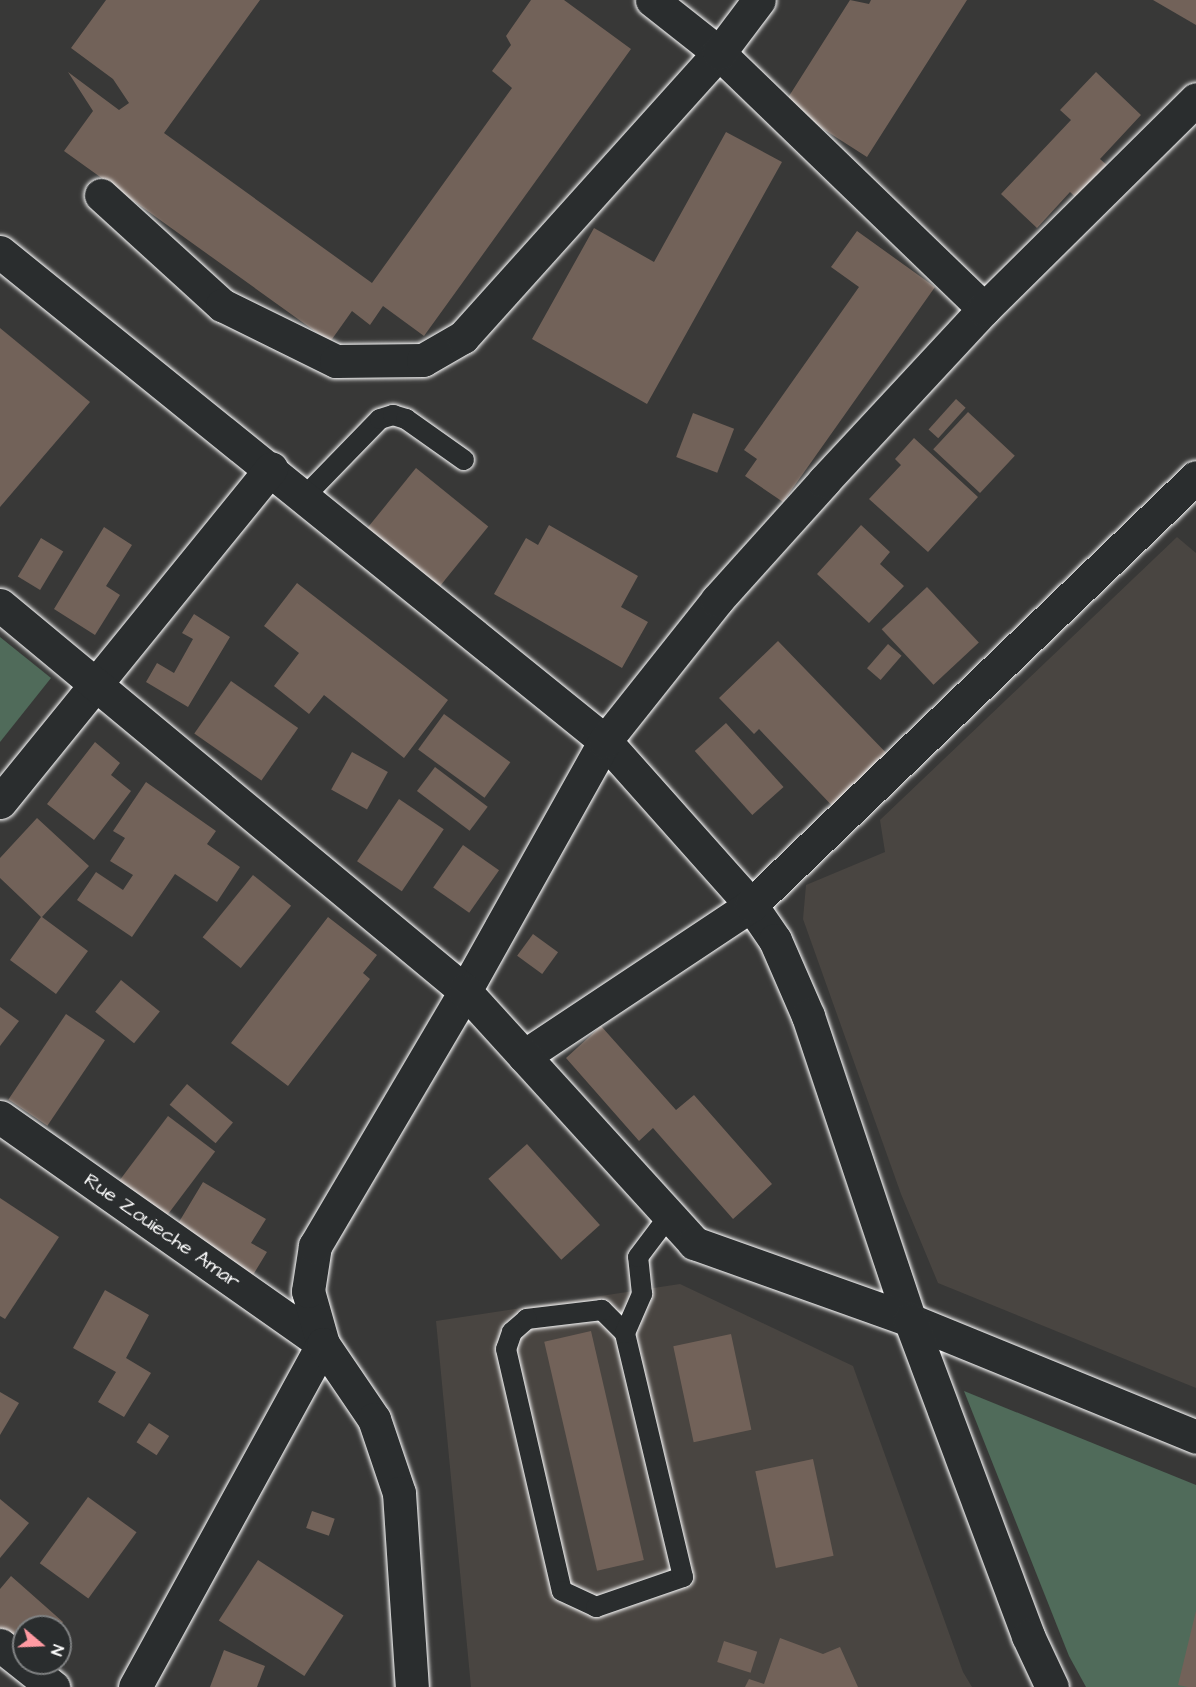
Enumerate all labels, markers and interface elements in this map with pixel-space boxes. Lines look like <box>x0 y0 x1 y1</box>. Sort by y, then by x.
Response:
street label: Rue Zouieche Amar <box>79 1168 245 1294</box>
north arrow <box>12 1615 72 1675</box>
text: N <box>45 1642 69 1659</box>

